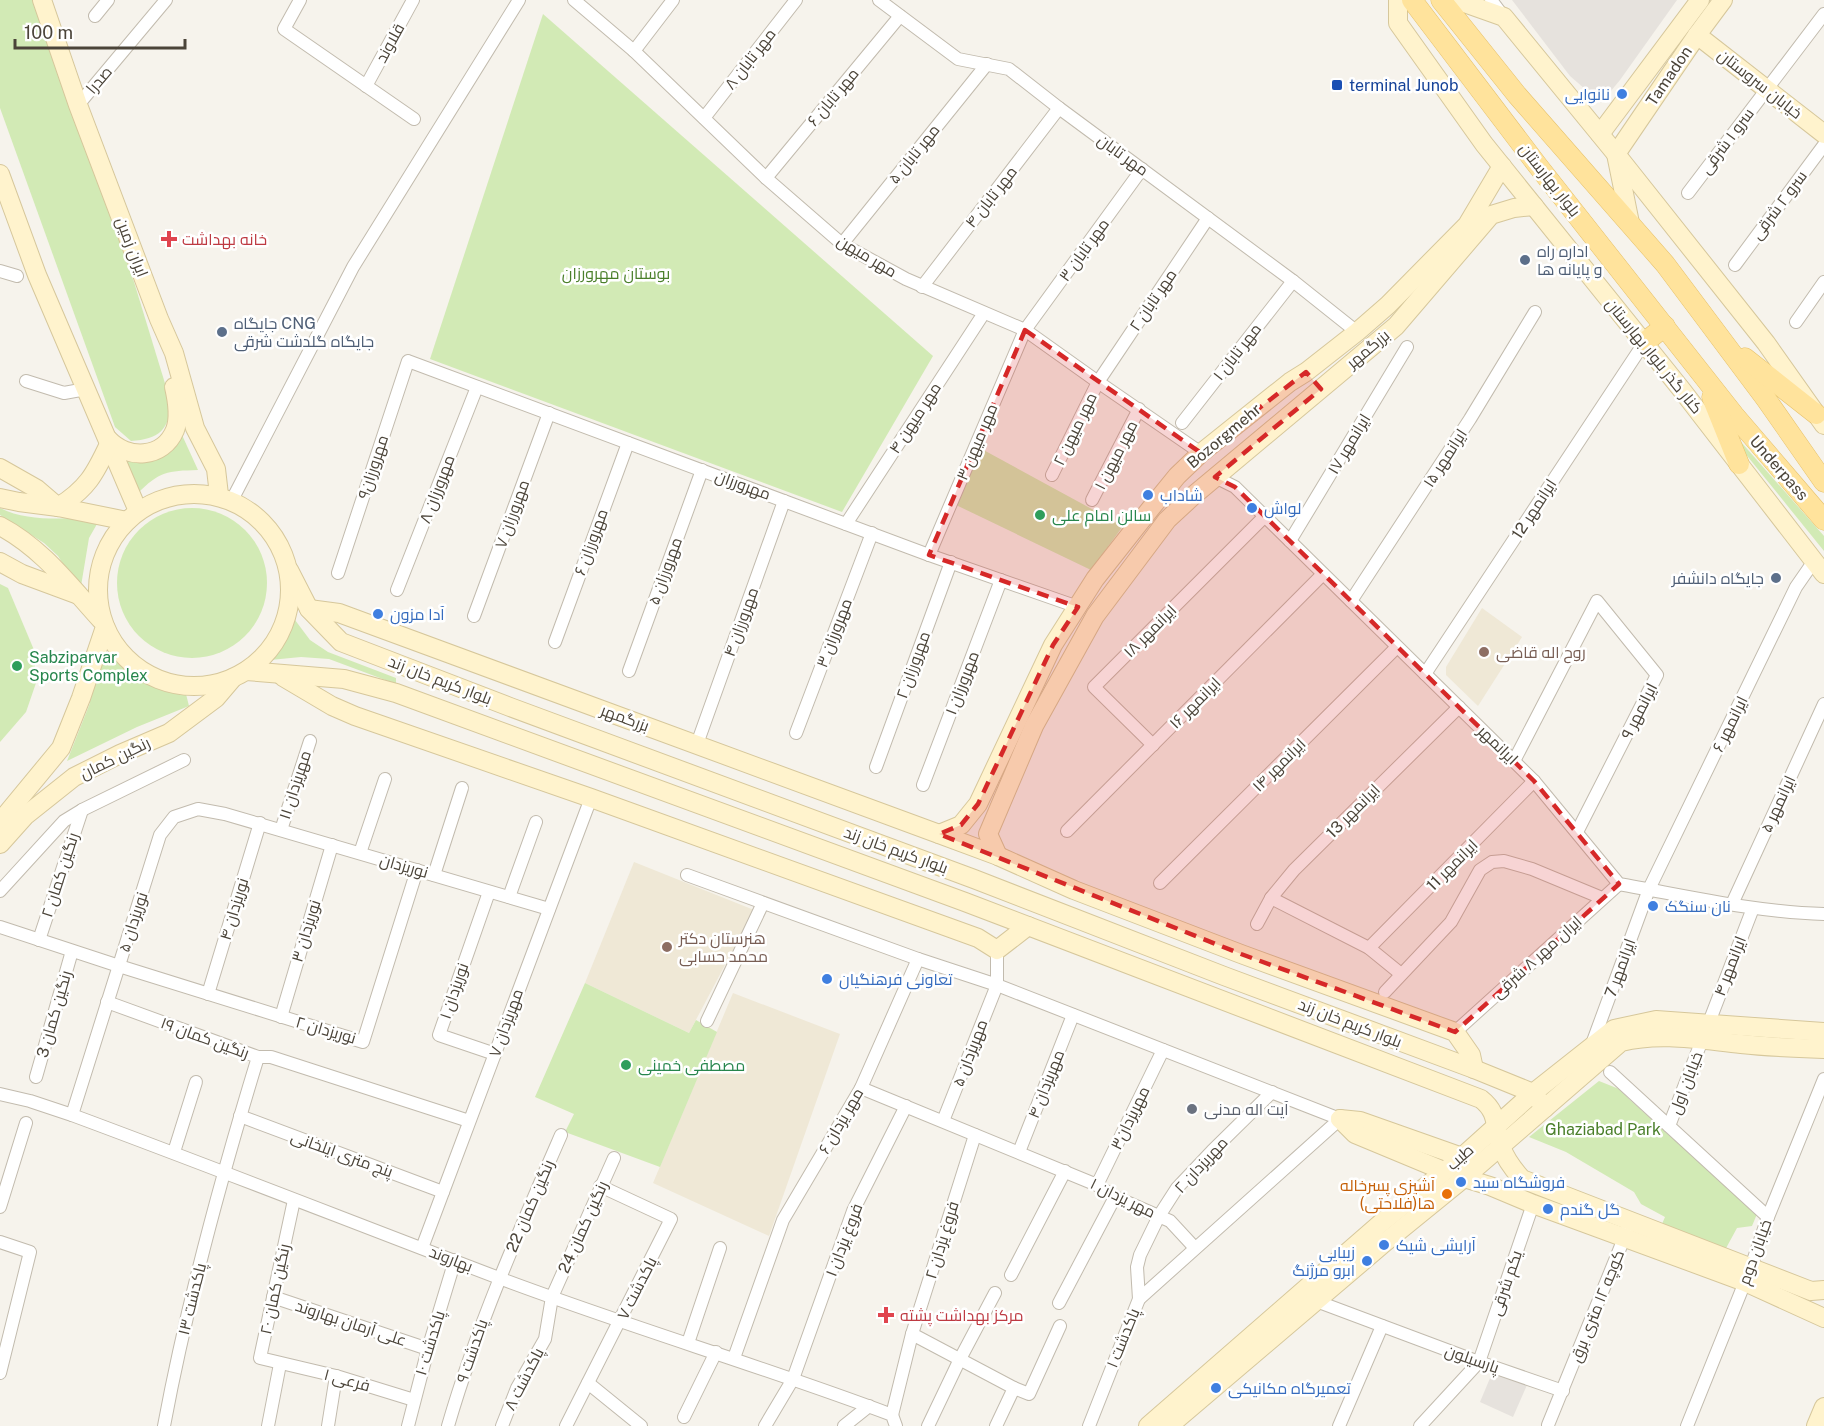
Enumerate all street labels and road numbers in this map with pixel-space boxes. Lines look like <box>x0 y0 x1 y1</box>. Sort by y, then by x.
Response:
street label: قلاوند <box>372 20 408 66</box>
street label: مهر تابان ۸ <box>720 25 780 94</box>
street label: Tamadon <box>1642 43 1696 109</box>
street label: خیابان سروستان <box>1713 45 1806 124</box>
street label: صدرا <box>82 62 116 98</box>
street label: مهر تابان ۶ <box>803 64 863 130</box>
street label: سرو ۱ شرقی <box>1696 104 1759 178</box>
street label: مهر تابان ۵ <box>884 121 944 188</box>
street label: مهر تابان <box>1093 130 1152 181</box>
street label: بلوار بهارستان <box>1515 140 1585 221</box>
street label: مهر تابان ۴ <box>961 163 1022 232</box>
street label: سرو ۲ شرقی <box>1747 167 1812 244</box>
street label: ایران زمین <box>111 214 152 280</box>
street label: مهر تابان ۳ <box>1055 215 1114 286</box>
street label: مهر میهن <box>833 231 900 282</box>
street label: مهر تابان ۲ <box>1125 265 1181 335</box>
street label: کنار گذر بلوار بهارستان <box>1601 294 1706 418</box>
street label: مهر تابان ۱ <box>1209 320 1266 385</box>
street label: بزرگمهر <box>1342 326 1394 374</box>
street label: مهر میهن ۴ <box>885 379 946 458</box>
street label: مهر میهن ۲ <box>1049 390 1102 469</box>
street label: Bozorgmehr <box>1183 400 1265 472</box>
street label: مهر میهن ۳ <box>952 401 1002 483</box>
street label: ایرانمهر ۱۷ <box>1324 410 1375 478</box>
street label: مهر میهن ۱ <box>1090 417 1142 493</box>
street label: ایرانمهر ۱۵ <box>1419 425 1472 491</box>
street label: Underpass <box>1746 432 1812 504</box>
street label: مهرورزان۹ <box>354 433 393 502</box>
street label: مهرورزان ۸ <box>415 452 460 526</box>
street label: مهرورزان <box>712 466 773 505</box>
street label: ایرانمهر 12 <box>1507 475 1561 543</box>
street label: مهرورزان ۷ <box>491 477 534 551</box>
street label: مهرورزان ۶ <box>570 506 613 578</box>
street label: مهرورزان ۵ <box>644 535 687 608</box>
street label: مهرورزان ۴ <box>720 585 763 660</box>
street label: مهرورزان ۳ <box>812 596 857 671</box>
street label: ایرانمهر ۱۸ <box>1120 601 1181 662</box>
street label: مهرورزان ۲ <box>892 629 935 702</box>
street label: مهرورزان ۱ <box>941 649 984 718</box>
street label: بلوار کریم خان زند <box>385 652 495 710</box>
street label: ایرانمهر ۱۶ <box>1165 673 1225 733</box>
street label: ایرانمهر ۹ <box>1617 680 1662 743</box>
street label: ایرانمهر ۶ <box>1708 693 1753 755</box>
street label: بزرگمهر <box>597 700 652 736</box>
street label: ایرانمهر <box>1473 721 1522 769</box>
street label: رنگین کمان <box>77 733 154 784</box>
street label: ایرانمهر ۱۴ <box>1248 734 1310 796</box>
street label: مهریزدان ۱۱ <box>275 748 316 822</box>
street label: ایرانمهر ۵ <box>1757 772 1800 836</box>
street label: ایرانمهر 13 <box>1322 780 1385 843</box>
street label: بلوار کریم خان زند <box>841 822 951 880</box>
street label: رنگین کمان ۲ <box>37 830 84 920</box>
street label: ایرانمهر 11 <box>1422 835 1482 895</box>
street label: نوریزدان <box>377 850 430 883</box>
street label: نوریزدان ۴ <box>216 876 253 943</box>
street label: نوریزدان ۵ <box>114 890 153 955</box>
street label: نوریزدان ۳ <box>288 898 325 965</box>
street label: ایران مهر ٨ شرقی <box>1488 912 1586 1003</box>
street label: ایرانمهر ۴ <box>1710 933 1751 999</box>
street label: ایرانمهر 7 <box>1601 936 1640 1001</box>
street label: نوریزدان ۱ <box>436 960 473 1022</box>
street label: رنگین کمان 3 <box>32 968 76 1060</box>
street label: مهریزدان ۷ <box>485 986 528 1060</box>
street label: بلوار کریم خان زند <box>1295 995 1405 1053</box>
street label: نوریزدان ۲ <box>293 1012 358 1049</box>
street label: رنگین کمان ۱۹ <box>158 1013 252 1064</box>
street label: مهریزدان ۵ <box>949 1017 992 1089</box>
street label: مهریزدان ۴ <box>1024 1047 1069 1121</box>
street label: خیابان اول <box>1665 1049 1708 1117</box>
street label: مهریزدان۳ <box>1107 1083 1154 1153</box>
street label: مهر یزدان ۶ <box>815 1085 868 1158</box>
street label: پنج متری ایلخانی <box>288 1127 396 1183</box>
street label: مهریزدان ۲ <box>1170 1133 1232 1198</box>
street label: طیب <box>1443 1140 1477 1174</box>
street label: رنگین کمان 22 <box>502 1157 559 1256</box>
street label: مهر یزدان ۱ <box>1087 1174 1159 1223</box>
street label: رنگین کمان 24 <box>554 1178 613 1277</box>
street label: فروغ یزدان ۲ <box>921 1199 965 1282</box>
street label: فروغ یزدان ۱ <box>821 1201 868 1280</box>
street label: خیابان دوم <box>1734 1217 1777 1288</box>
street label: رنگین کمان ۲۰ <box>256 1242 295 1336</box>
street label: بهاروند <box>426 1242 476 1277</box>
street label: یکم شرقی <box>1486 1247 1528 1319</box>
street label: کوچه ۱۲ متری برق <box>1566 1247 1630 1366</box>
street label: پاکدشت ۷ <box>613 1253 663 1323</box>
street label: پاکدشت ۱۳ <box>174 1260 212 1337</box>
street label: علی آرمان بهاروند <box>293 1296 409 1351</box>
street label: پاکدشت ۱ <box>1102 1305 1146 1371</box>
street label: پاکدشت ۱۰ <box>411 1308 451 1378</box>
street label: پاکدشت ۹ <box>452 1316 494 1386</box>
street label: پارسیلون <box>1442 1341 1502 1379</box>
street label: پاکدشت ۸ <box>500 1344 550 1414</box>
street label: فرعی ۱ <box>322 1365 372 1396</box>

